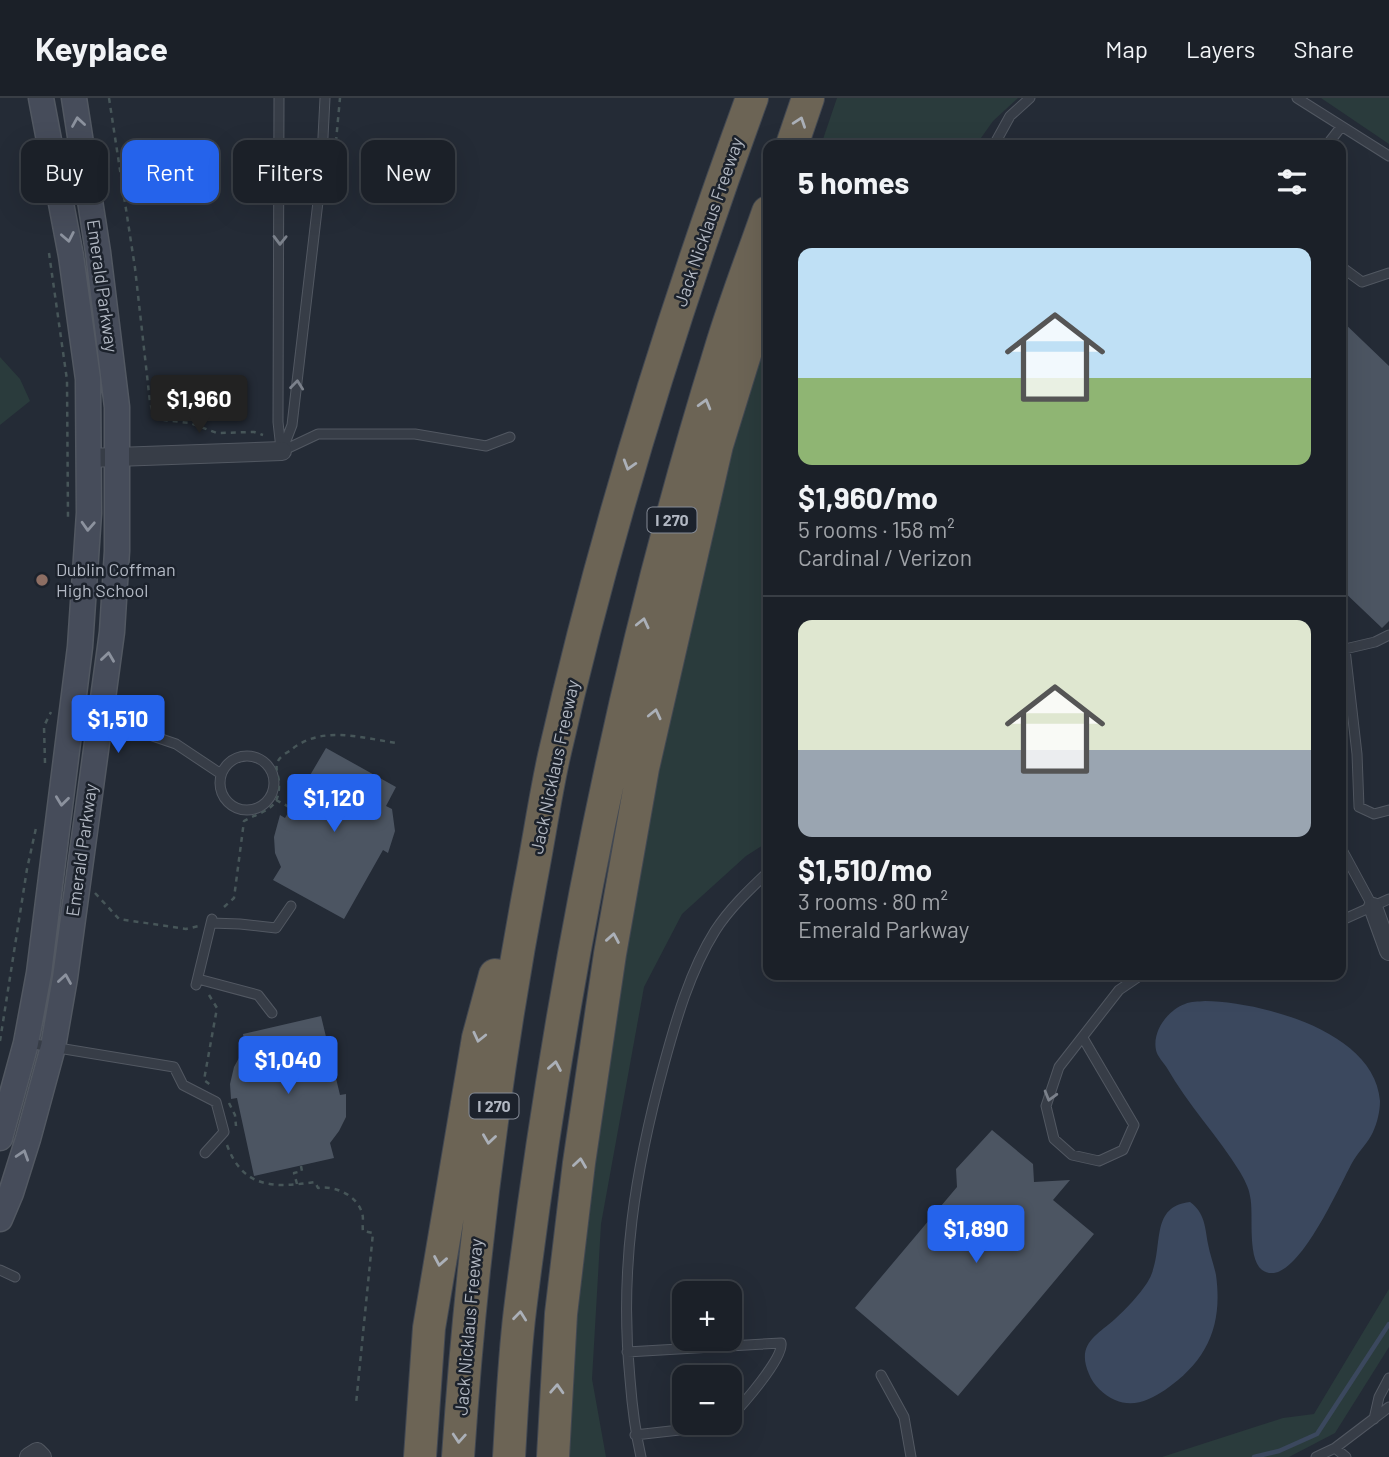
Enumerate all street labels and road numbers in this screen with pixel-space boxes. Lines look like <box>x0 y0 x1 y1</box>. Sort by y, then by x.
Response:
street label: Jack Nicklaus Freeway <box>669 134 747 309</box>
street label: Emerald Parkway <box>83 218 123 354</box>
road number: I 270 <box>648 508 696 532</box>
street label: Jack Nicklaus Freeway <box>525 678 583 856</box>
street label: Emerald Parkway <box>61 782 101 918</box>
road number: I 270 <box>470 1094 518 1118</box>
street label: Jack Nicklaus Freeway <box>449 1238 487 1416</box>

